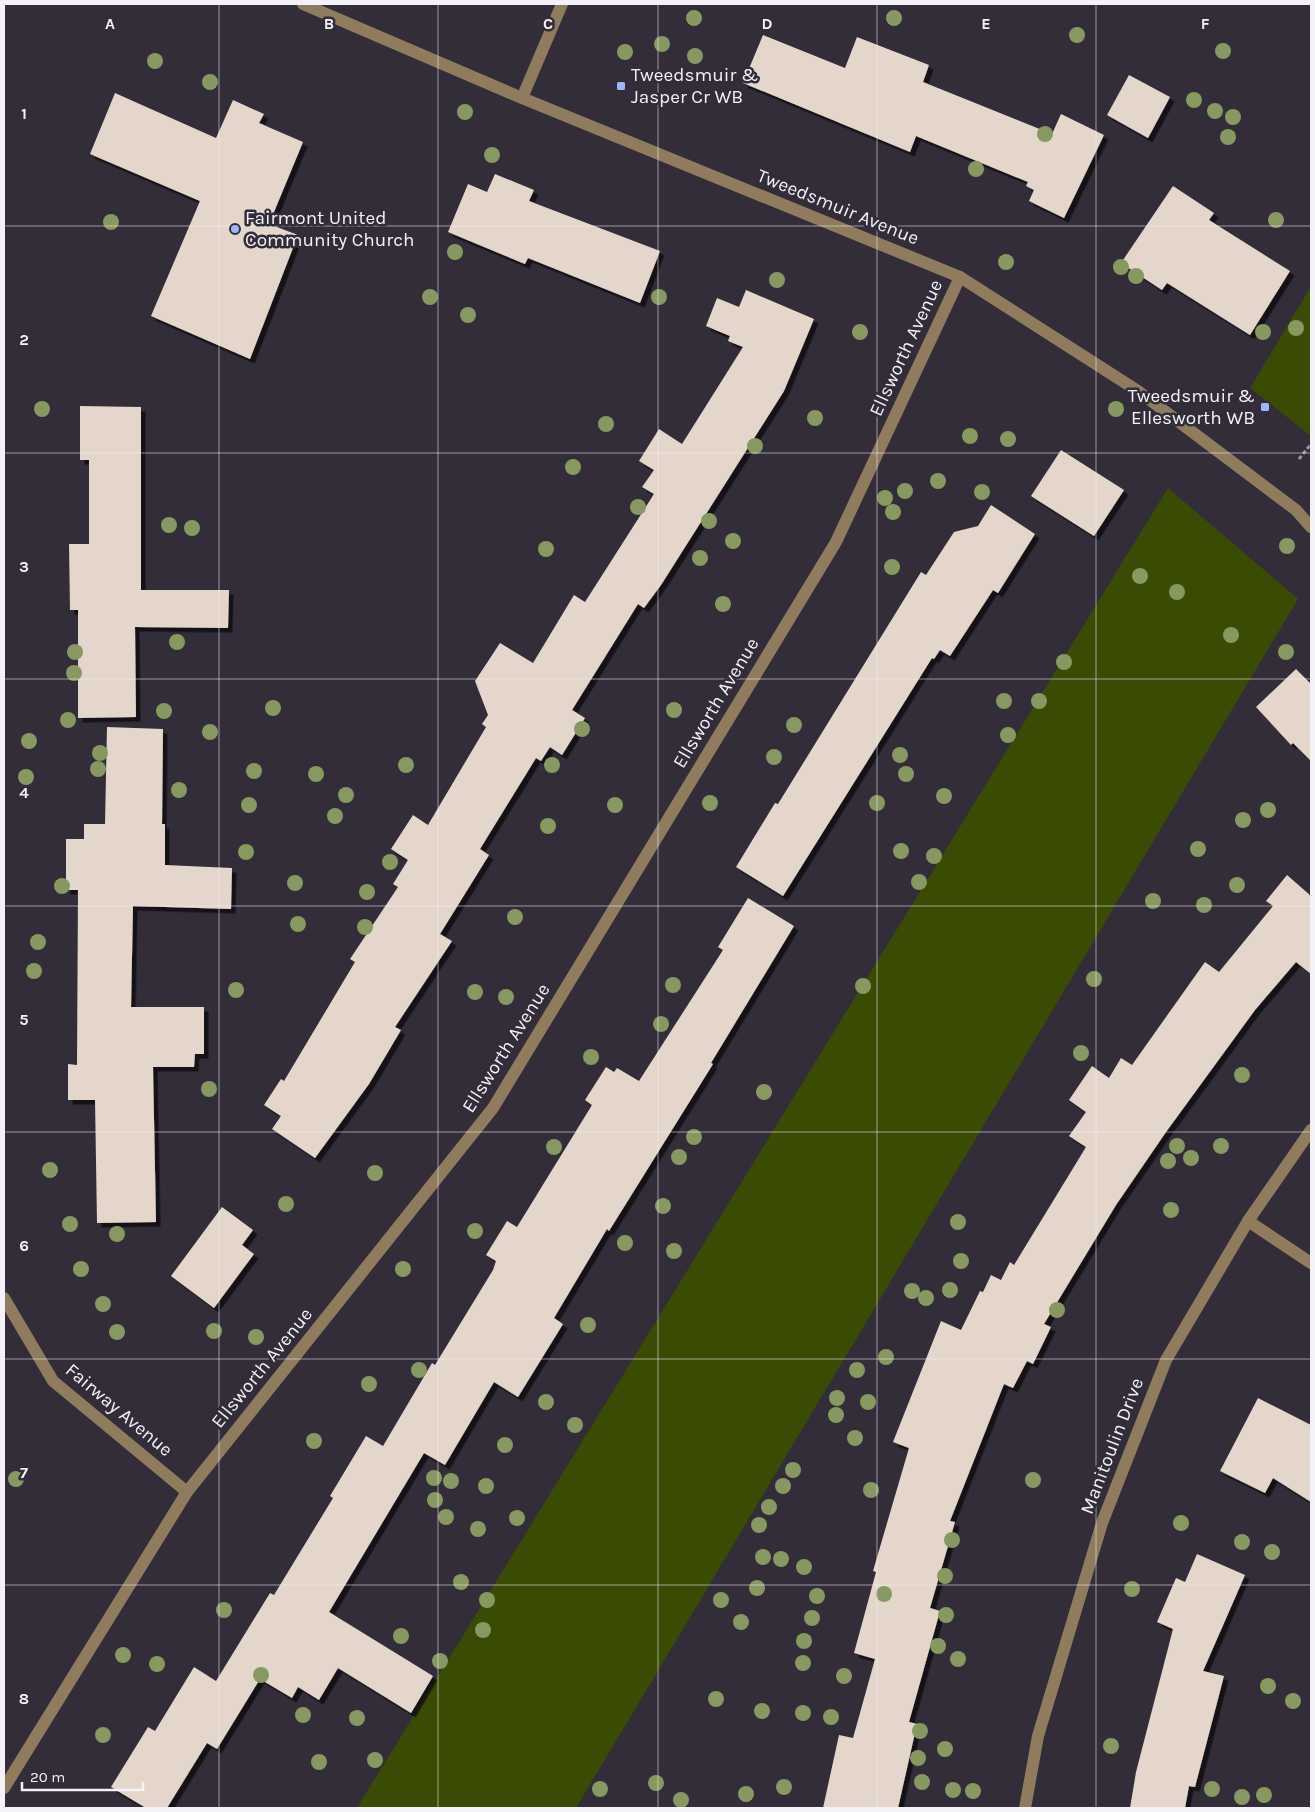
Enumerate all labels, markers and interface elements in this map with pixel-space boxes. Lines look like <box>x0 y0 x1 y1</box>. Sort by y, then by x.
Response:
text: A <box>105 14 115 33</box>
text: B <box>324 14 334 33</box>
text: C <box>543 14 553 33</box>
text: D <box>762 14 773 33</box>
text: E <box>981 14 991 33</box>
text: F <box>1201 14 1210 33</box>
place label: Tweedsmuir & Jasper Cr WB <box>631 64 758 108</box>
marker: Tweedsmuir & Jasper Cr WB <box>615 80 627 92</box>
text: 1 <box>21 104 27 123</box>
street label: Tweedsmuir Avenue <box>754 165 922 249</box>
place label: Fairmont United Community Church <box>245 207 414 251</box>
marker: Fairmont United Community Church <box>229 223 241 235</box>
street label: Ellsworth Avenue <box>865 276 947 420</box>
text: 2 <box>19 330 29 349</box>
place label: Tweedsmuir & Ellesworth WB <box>1128 385 1255 429</box>
marker: Tweedsmuir & Ellesworth WB <box>1259 401 1271 413</box>
text: 3 <box>19 557 29 576</box>
street label: Ellsworth Avenue <box>668 634 764 772</box>
text: 4 <box>19 783 29 802</box>
street label: Ellsworth Avenue <box>457 979 555 1117</box>
text: 5 <box>19 1010 29 1029</box>
text: 6 <box>19 1236 29 1255</box>
street label: Ellsworth Avenue <box>207 1304 317 1432</box>
street label: Fairway Avenue <box>61 1359 177 1461</box>
street label: Manitoulin Drive <box>1076 1375 1148 1517</box>
text: 7 <box>20 1463 28 1482</box>
text: 8 <box>19 1689 29 1708</box>
scale bar <box>22 1760 144 1792</box>
text: 20 m <box>30 1768 65 1786</box>

